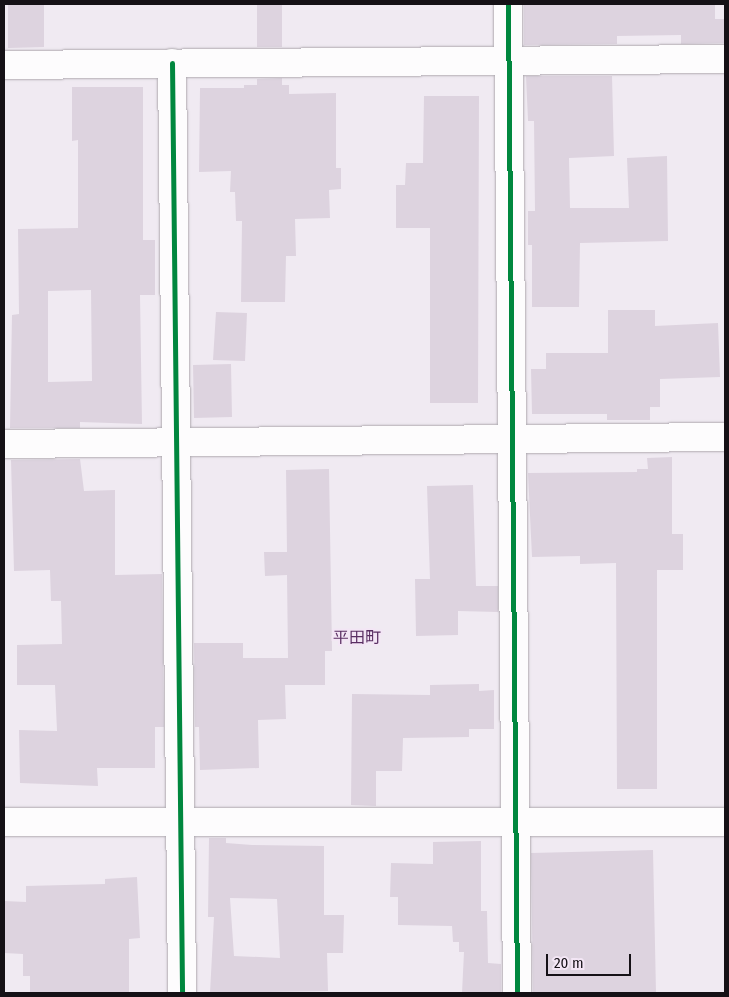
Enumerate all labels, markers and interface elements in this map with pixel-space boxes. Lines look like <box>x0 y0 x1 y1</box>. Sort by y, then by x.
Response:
district label: 平田町 <box>333 628 381 648</box>
scale bar <box>549 944 634 976</box>
text: 20 m <box>554 954 584 972</box>

